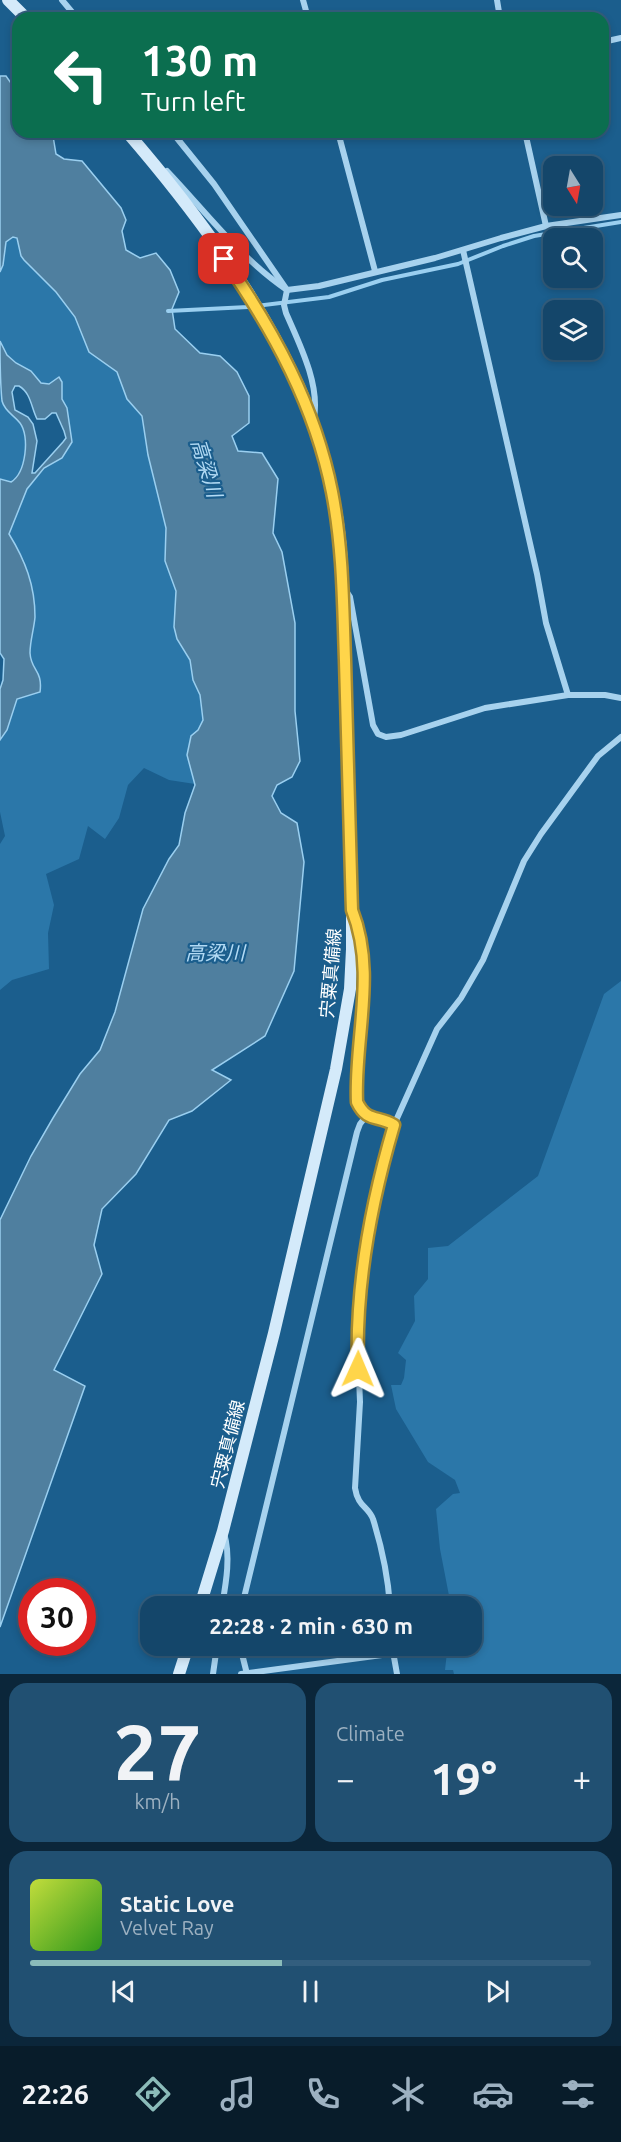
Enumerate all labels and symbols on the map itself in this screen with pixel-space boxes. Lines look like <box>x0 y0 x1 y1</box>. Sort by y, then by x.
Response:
north arrow <box>543 156 603 216</box>
pin <box>198 233 249 284</box>
water label: 高梁川 <box>187 436 227 502</box>
street label: 宍粟真備線 <box>316 927 344 1019</box>
water label: 高梁川 <box>185 941 247 964</box>
position arrow <box>326 1337 390 1401</box>
street label: 宍粟真備線 <box>206 1398 248 1490</box>
speed limit sign: 30 <box>18 1578 96 1656</box>

